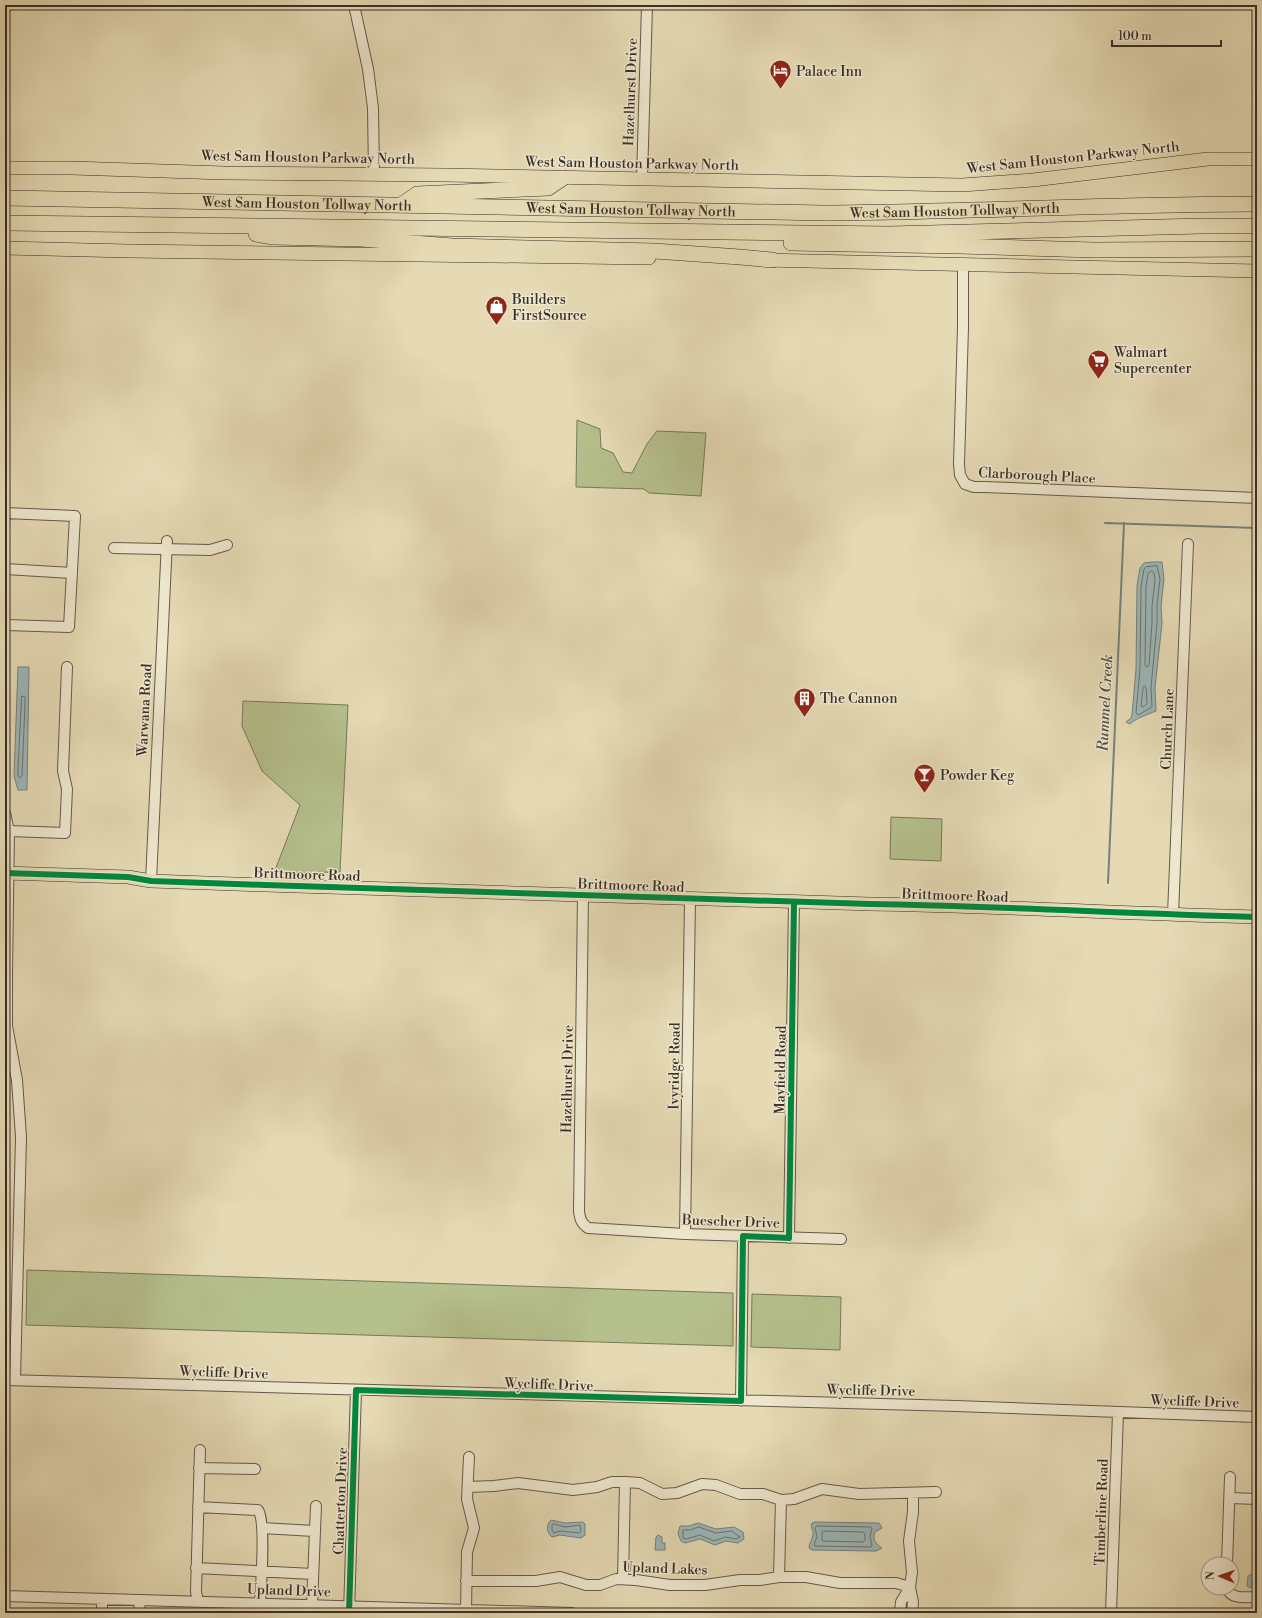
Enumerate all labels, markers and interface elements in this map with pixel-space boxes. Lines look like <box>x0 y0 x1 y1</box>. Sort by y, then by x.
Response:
scale bar <box>1112 22 1221 48</box>
text: 100 m <box>1118 29 1152 44</box>
street label: Hazelhurst Drive <box>620 38 642 146</box>
hotel icon: Palace Inn <box>767 58 793 91</box>
place label: Palace Inn <box>796 63 863 81</box>
street label: West Sam Houston Parkway North <box>965 138 1181 178</box>
street label: West Sam Houston Parkway North <box>200 147 416 169</box>
street label: West Sam Houston Parkway North <box>524 153 740 175</box>
street label: West Sam Houston Tollway North <box>201 194 413 215</box>
street label: West Sam Houston Tollway North <box>525 200 737 221</box>
street label: West Sam Houston Tollway North <box>849 200 1061 223</box>
place label: Builders FirstSource <box>511 291 587 325</box>
shop icon: Builders FirstSource <box>483 294 509 327</box>
place label: Walmart Supercenter <box>1113 344 1192 378</box>
supermarket icon: Walmart Supercenter <box>1086 347 1112 380</box>
street label: Clarborough Place <box>978 464 1096 488</box>
water label: Rummel Creek <box>1093 654 1118 753</box>
street label: Warwana Road <box>134 663 156 758</box>
building icon: The Cannon <box>791 685 817 718</box>
street label: Church Lane <box>1158 688 1178 770</box>
place label: The Cannon <box>820 690 898 708</box>
bar icon: Powder Keg <box>911 762 937 795</box>
place label: Powder Keg <box>940 767 1015 785</box>
street label: Brittmoore Road <box>252 864 361 886</box>
street label: Brittmoore Road <box>576 875 685 897</box>
street label: Brittmoore Road <box>900 885 1009 907</box>
street label: Ivyridge Road <box>665 1022 685 1110</box>
street label: Hazelhurst Drive <box>558 1025 578 1133</box>
street label: Mayfield Road <box>771 1025 791 1115</box>
street label: Buescher Drive <box>681 1211 780 1233</box>
street label: Wycliffe Drive <box>178 1362 269 1384</box>
street label: Wycliffe Drive <box>503 1374 594 1396</box>
street label: Wycliffe Drive <box>825 1381 916 1401</box>
street label: Wycliffe Drive <box>1149 1391 1240 1413</box>
street label: Chatterton Drive <box>330 1447 352 1555</box>
street label: Timberline Road <box>1091 1458 1113 1566</box>
north arrow <box>1200 1556 1240 1596</box>
street label: Upland Lakes <box>622 1559 708 1579</box>
text: N <box>1204 1571 1218 1580</box>
street label: Upland Drive <box>247 1581 331 1601</box>

